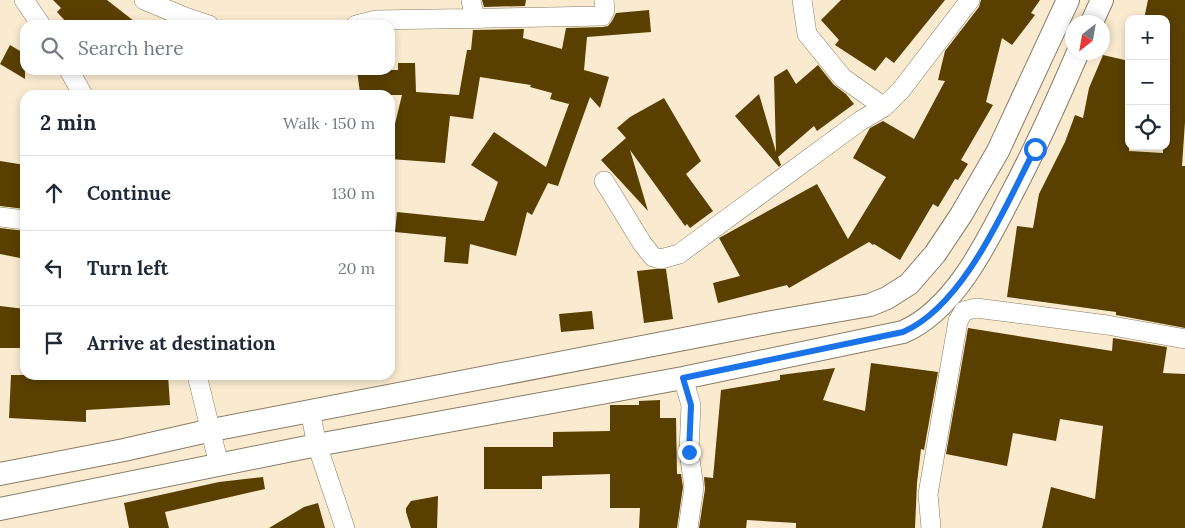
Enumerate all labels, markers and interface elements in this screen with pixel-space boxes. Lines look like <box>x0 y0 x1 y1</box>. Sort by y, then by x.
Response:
north arrow <box>1065 15 1110 60</box>
map controls <box>1125 15 1170 150</box>
button: + <box>1125 15 1170 60</box>
search box <box>20 20 395 75</box>
icon: search <box>38 34 66 62</box>
text: Search here <box>78 36 184 60</box>
button: − <box>1125 60 1170 105</box>
button: locate <box>1125 105 1170 150</box>
text: 2 min <box>40 109 96 136</box>
text: Walk · 150 m <box>283 113 375 133</box>
route start <box>1024 138 1047 161</box>
icon: ahead <box>40 179 68 207</box>
text: Continue <box>87 181 171 205</box>
text: 130 m <box>332 183 375 203</box>
icon: left <box>40 254 68 282</box>
text: Turn left <box>87 256 168 280</box>
text: 20 m <box>338 258 375 278</box>
icon: arrive <box>40 329 68 357</box>
text: Arrive at destination <box>87 331 276 355</box>
route end <box>678 441 701 464</box>

